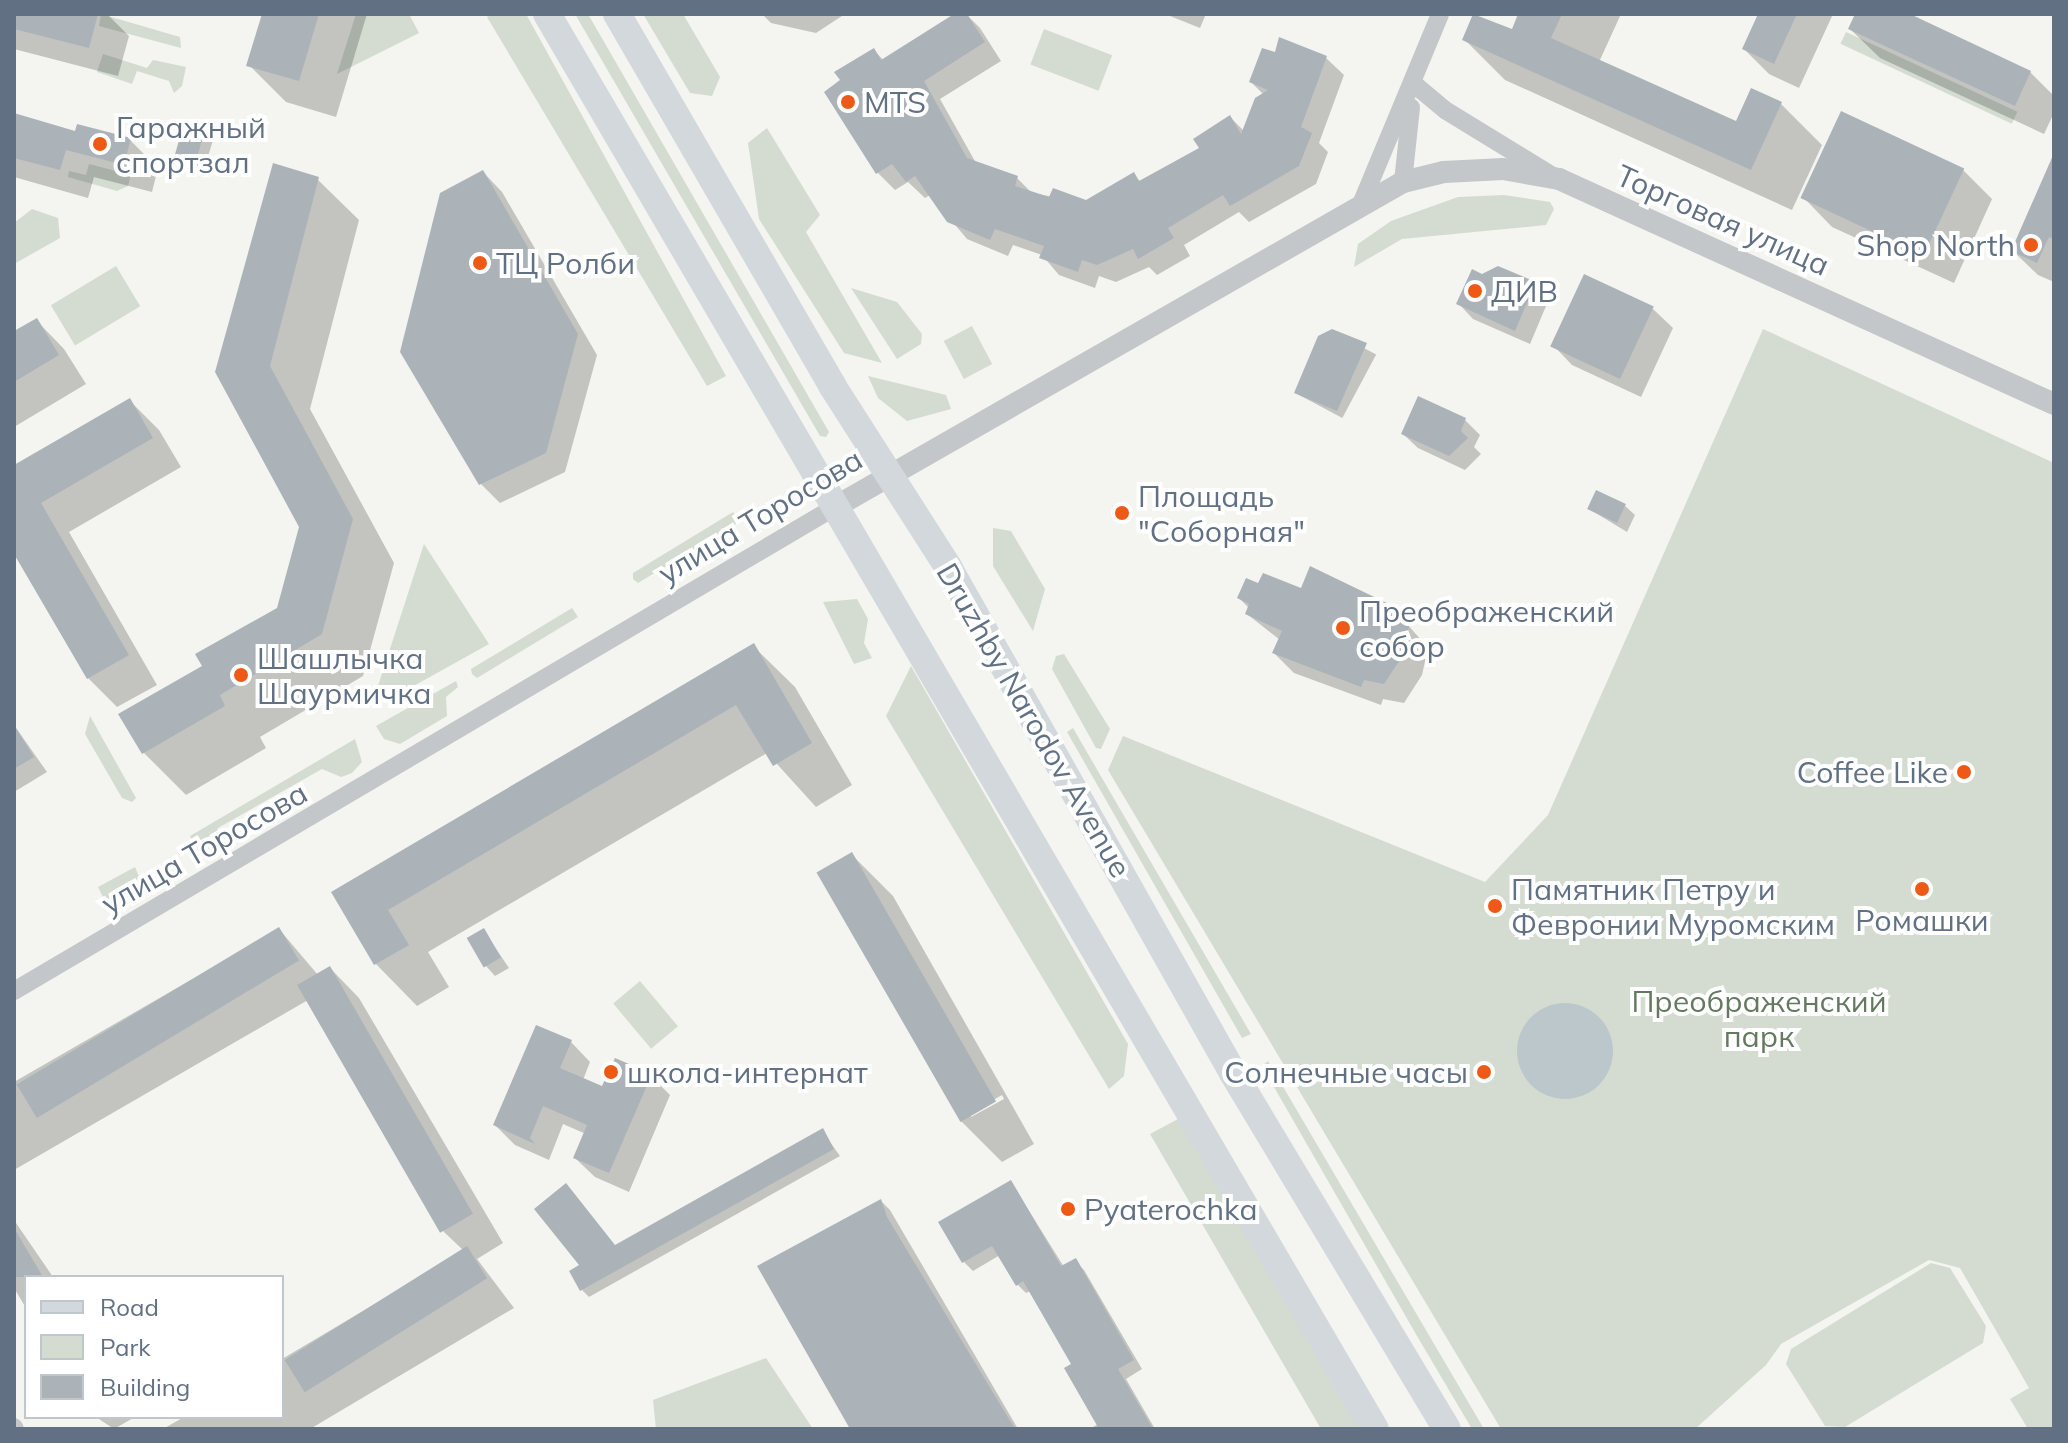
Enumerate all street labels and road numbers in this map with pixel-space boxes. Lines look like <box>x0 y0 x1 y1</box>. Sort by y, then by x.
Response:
street label: Торговая улица <box>1611 157 1835 283</box>
street label: улица Торосова <box>651 441 869 591</box>
street label: Druzhby Narodov Avenue <box>929 557 1139 883</box>
street label: улица Торосова <box>95 774 313 922</box>

